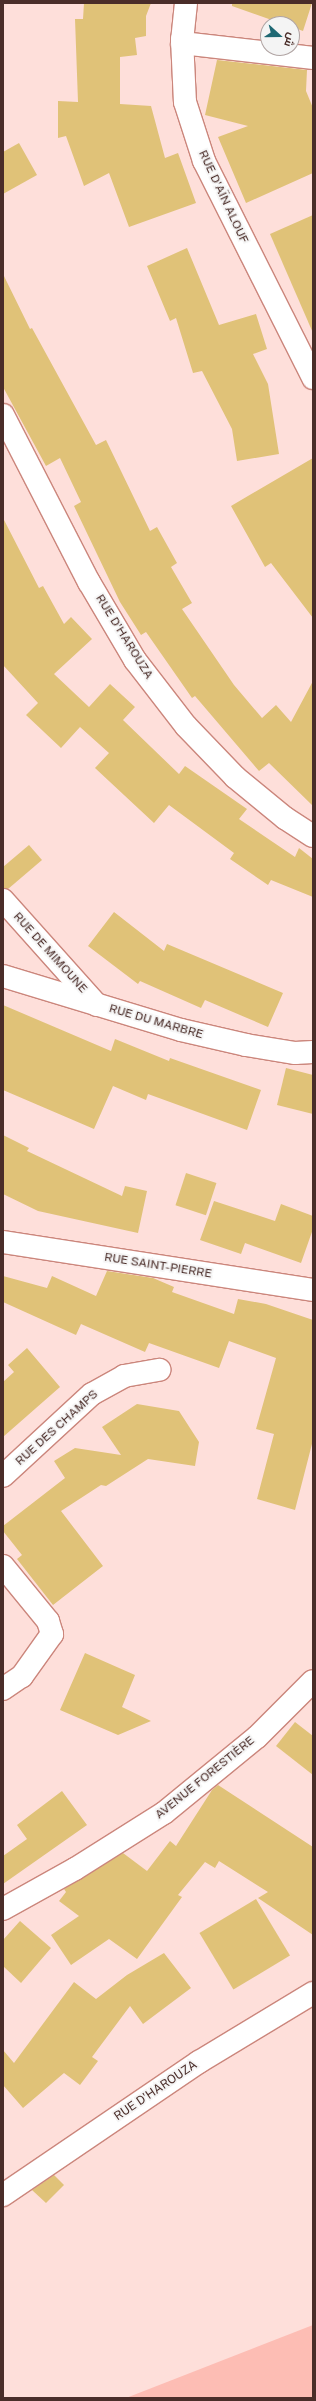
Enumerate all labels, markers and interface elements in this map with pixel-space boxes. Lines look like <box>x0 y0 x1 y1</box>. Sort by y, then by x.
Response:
north arrow <box>260 16 300 56</box>
text: ش <box>282 31 298 49</box>
street label: RUE D'AÏN ALOUF <box>195 148 251 246</box>
street label: RUE D'HAROUZA <box>92 592 156 682</box>
street label: RUE DE MIMOUNE <box>10 910 90 996</box>
street label: RUE DU MARBRE <box>107 1002 205 1042</box>
street label: RUE SAINT-PIERRE <box>103 1250 213 1282</box>
street label: RUE DES CHAMPS <box>13 1387 101 1469</box>
street label: AVENUE FORESTIÈRE <box>152 1734 258 1822</box>
street label: RUE D'HAROUZA <box>112 2058 200 2124</box>

